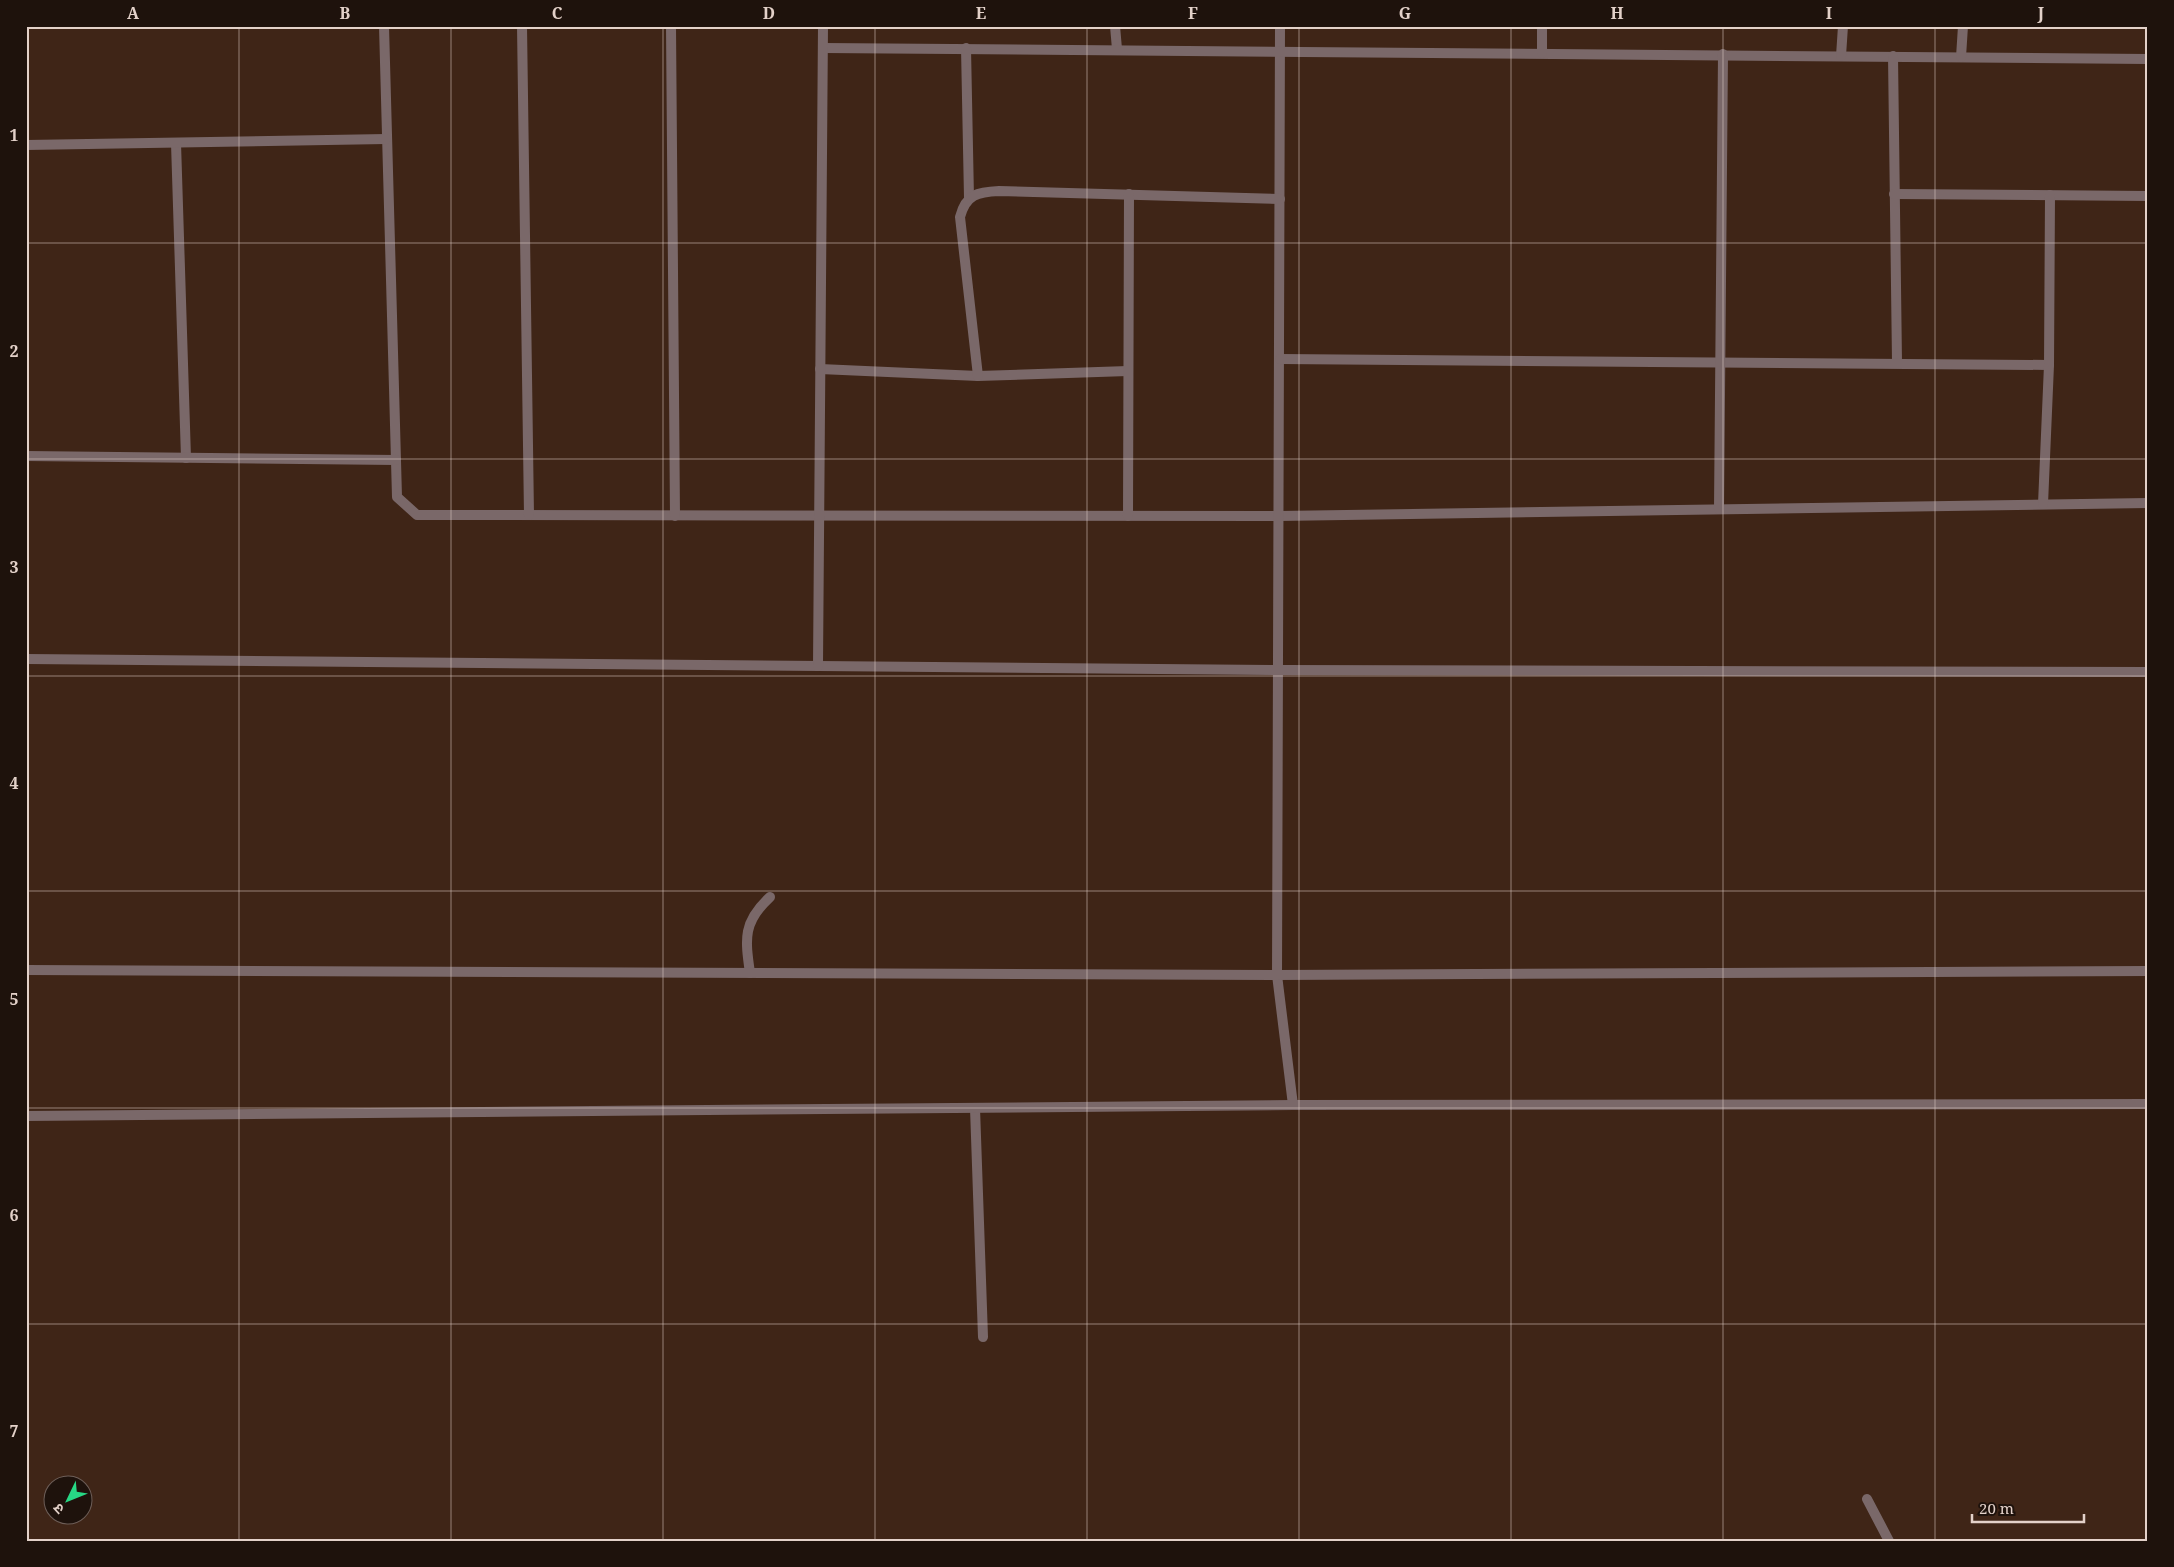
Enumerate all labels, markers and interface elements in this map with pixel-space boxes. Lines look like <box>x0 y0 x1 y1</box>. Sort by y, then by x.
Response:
text: A <box>127 2 140 24</box>
text: B <box>340 2 351 24</box>
text: C <box>552 2 563 24</box>
text: D <box>763 2 775 24</box>
text: E <box>976 2 986 24</box>
text: F <box>1188 2 1198 24</box>
text: G <box>1399 2 1411 24</box>
text: H <box>1610 2 1624 24</box>
text: I <box>1826 2 1832 24</box>
text: J <box>2037 2 2045 24</box>
text: 1 <box>9 124 19 146</box>
text: 2 <box>9 340 19 362</box>
text: 3 <box>9 556 19 578</box>
text: 4 <box>9 772 19 794</box>
text: 5 <box>9 988 19 1010</box>
text: 6 <box>9 1204 19 1226</box>
text: 7 <box>9 1420 19 1442</box>
north arrow <box>42 1474 92 1524</box>
scale bar <box>1972 1492 2084 1524</box>
text: 20 m <box>1979 1498 2014 1518</box>
text: उ <box>48 1499 68 1519</box>

